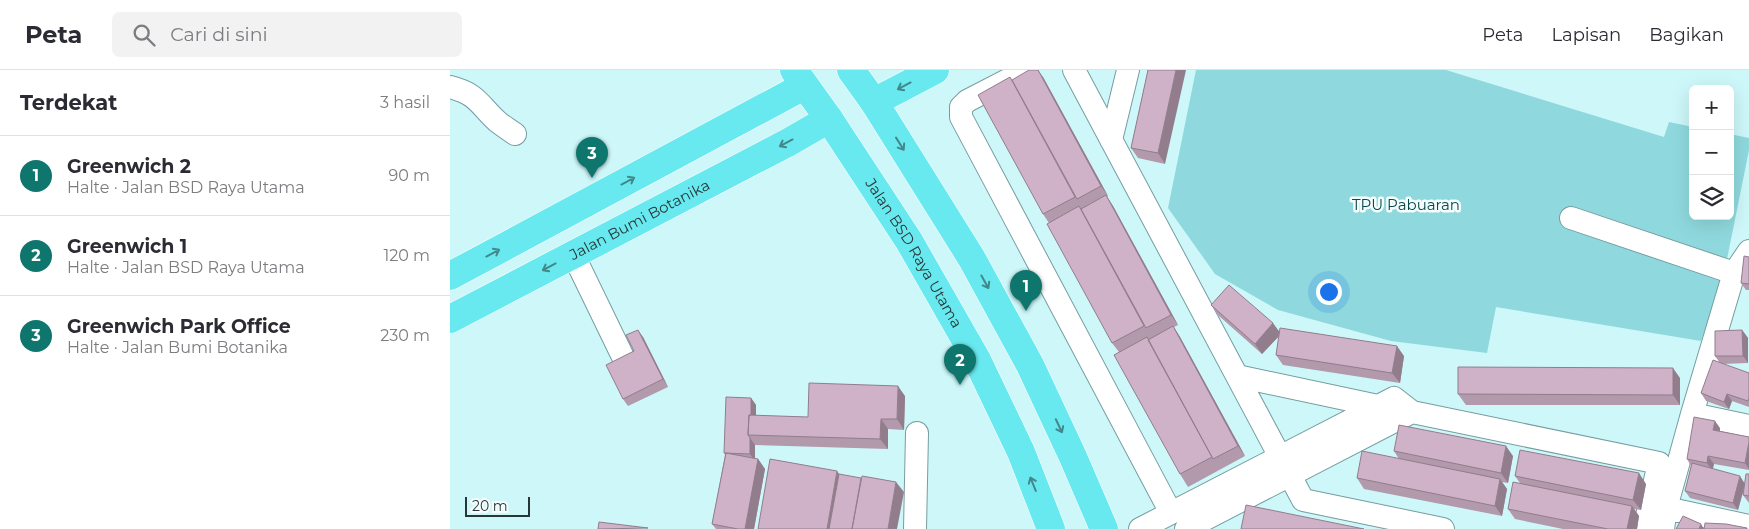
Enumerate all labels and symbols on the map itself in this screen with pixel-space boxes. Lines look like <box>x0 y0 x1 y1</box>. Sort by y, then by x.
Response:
one-way arrow <box>897 82 912 91</box>
one-way arrow <box>895 136 905 150</box>
pin: 3 <box>576 137 608 178</box>
one-way arrow <box>779 139 794 148</box>
street label: Jalan BSD Raya Utama <box>861 174 967 331</box>
street label: Jalan Bumi Botanika <box>565 175 713 264</box>
one-way arrow <box>621 176 636 186</box>
park label: TPU Pabuaran <box>1352 195 1460 214</box>
one-way arrow <box>485 248 500 257</box>
one-way arrow <box>542 263 557 272</box>
pin: 1 <box>1010 270 1042 311</box>
one-way arrow <box>981 274 990 289</box>
your location <box>1316 279 1342 305</box>
pin: 2 <box>944 344 976 385</box>
one-way arrow <box>1054 419 1064 434</box>
one-way arrow <box>1028 477 1037 492</box>
scale bar <box>465 494 530 517</box>

